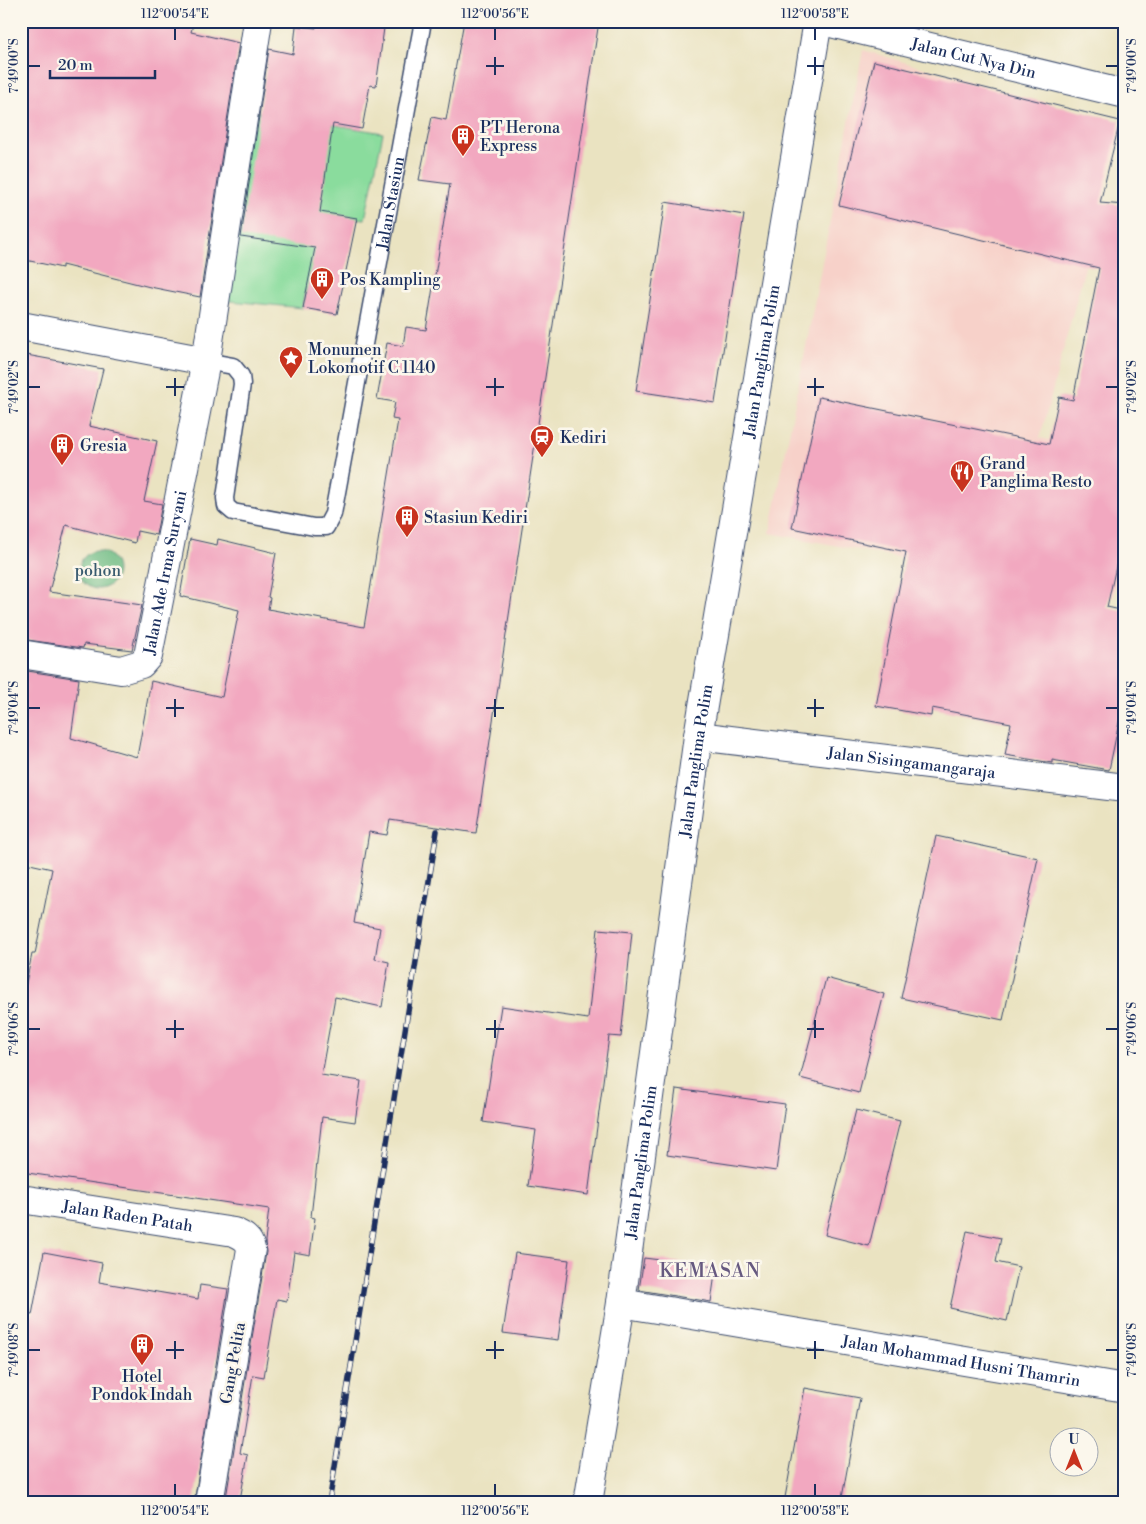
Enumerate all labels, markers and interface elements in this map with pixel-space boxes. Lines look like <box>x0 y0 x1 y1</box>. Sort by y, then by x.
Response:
text: 112°00'54"E <box>141 7 209 22</box>
text: 112°00'56"E <box>461 7 529 22</box>
text: 112°00'58"E <box>781 7 849 22</box>
street label: Jalan Cut Nya Din <box>908 34 1038 83</box>
text: 7°49'00"S <box>7 38 22 94</box>
text: 7°49'00"S <box>1125 38 1140 94</box>
scale bar <box>50 48 155 80</box>
text: 20 m <box>58 56 93 75</box>
place label: PT Herona Express <box>480 118 561 156</box>
building icon: PT Herona Express <box>450 123 476 157</box>
street label: Jalan Stasiun <box>372 154 409 253</box>
building icon: Pos Kampling <box>309 266 335 300</box>
place label: Pos Kampling <box>340 270 441 290</box>
street label: Jalan Panglima Polim <box>739 283 785 440</box>
place label: Monumen Lokomotif C 1140 <box>308 340 436 378</box>
place icon: Monumen Lokomotif C 1140 <box>278 345 304 379</box>
text: 7°49'02"S <box>7 360 22 414</box>
text: 7°49'02"S <box>1125 360 1140 414</box>
station icon: Kediri <box>529 424 555 458</box>
place label: Kediri <box>560 428 607 448</box>
building icon: Gresia <box>49 432 75 466</box>
place label: Gresia <box>80 436 128 456</box>
place label: Grand Panglima Resto <box>980 454 1092 492</box>
restaurant icon: Grand Panglima Resto <box>949 459 975 493</box>
street label: Jalan Ade Irma Suryani <box>139 489 191 657</box>
building icon: Stasiun Kediri <box>394 504 420 538</box>
place label: Stasiun Kediri <box>424 508 528 528</box>
park label: pohon <box>75 561 122 581</box>
text: 7°49'04"S <box>7 681 22 735</box>
text: 7°49'04"S <box>1125 681 1140 735</box>
street label: Jalan Panglima Polim <box>675 683 718 840</box>
street label: Jalan Sisingamangaraja <box>825 743 998 783</box>
text: 7°49'06"S <box>7 1002 22 1056</box>
text: 7°49'06"S <box>1125 1002 1140 1056</box>
street label: Jalan Panglima Polim <box>621 1084 661 1241</box>
street label: Jalan Raden Patah <box>60 1196 195 1237</box>
district label: KEMASAN <box>659 1259 761 1283</box>
street label: Gang Pelita <box>216 1320 250 1406</box>
text: 7°49'08"S <box>7 1323 22 1377</box>
text: 7°49'08"S <box>1125 1323 1140 1377</box>
street label: Jalan Mohammad Husni Thamrin <box>839 1331 1082 1391</box>
building icon: Hotel Pondok Indah <box>129 1332 155 1366</box>
place label: Hotel Pondok Indah <box>92 1367 193 1405</box>
north arrow <box>1048 1426 1098 1476</box>
text: U <box>1069 1431 1080 1449</box>
text: 112°00'54"E <box>141 1504 209 1519</box>
text: 112°00'56"E <box>461 1504 529 1519</box>
text: 112°00'58"E <box>781 1504 849 1519</box>

